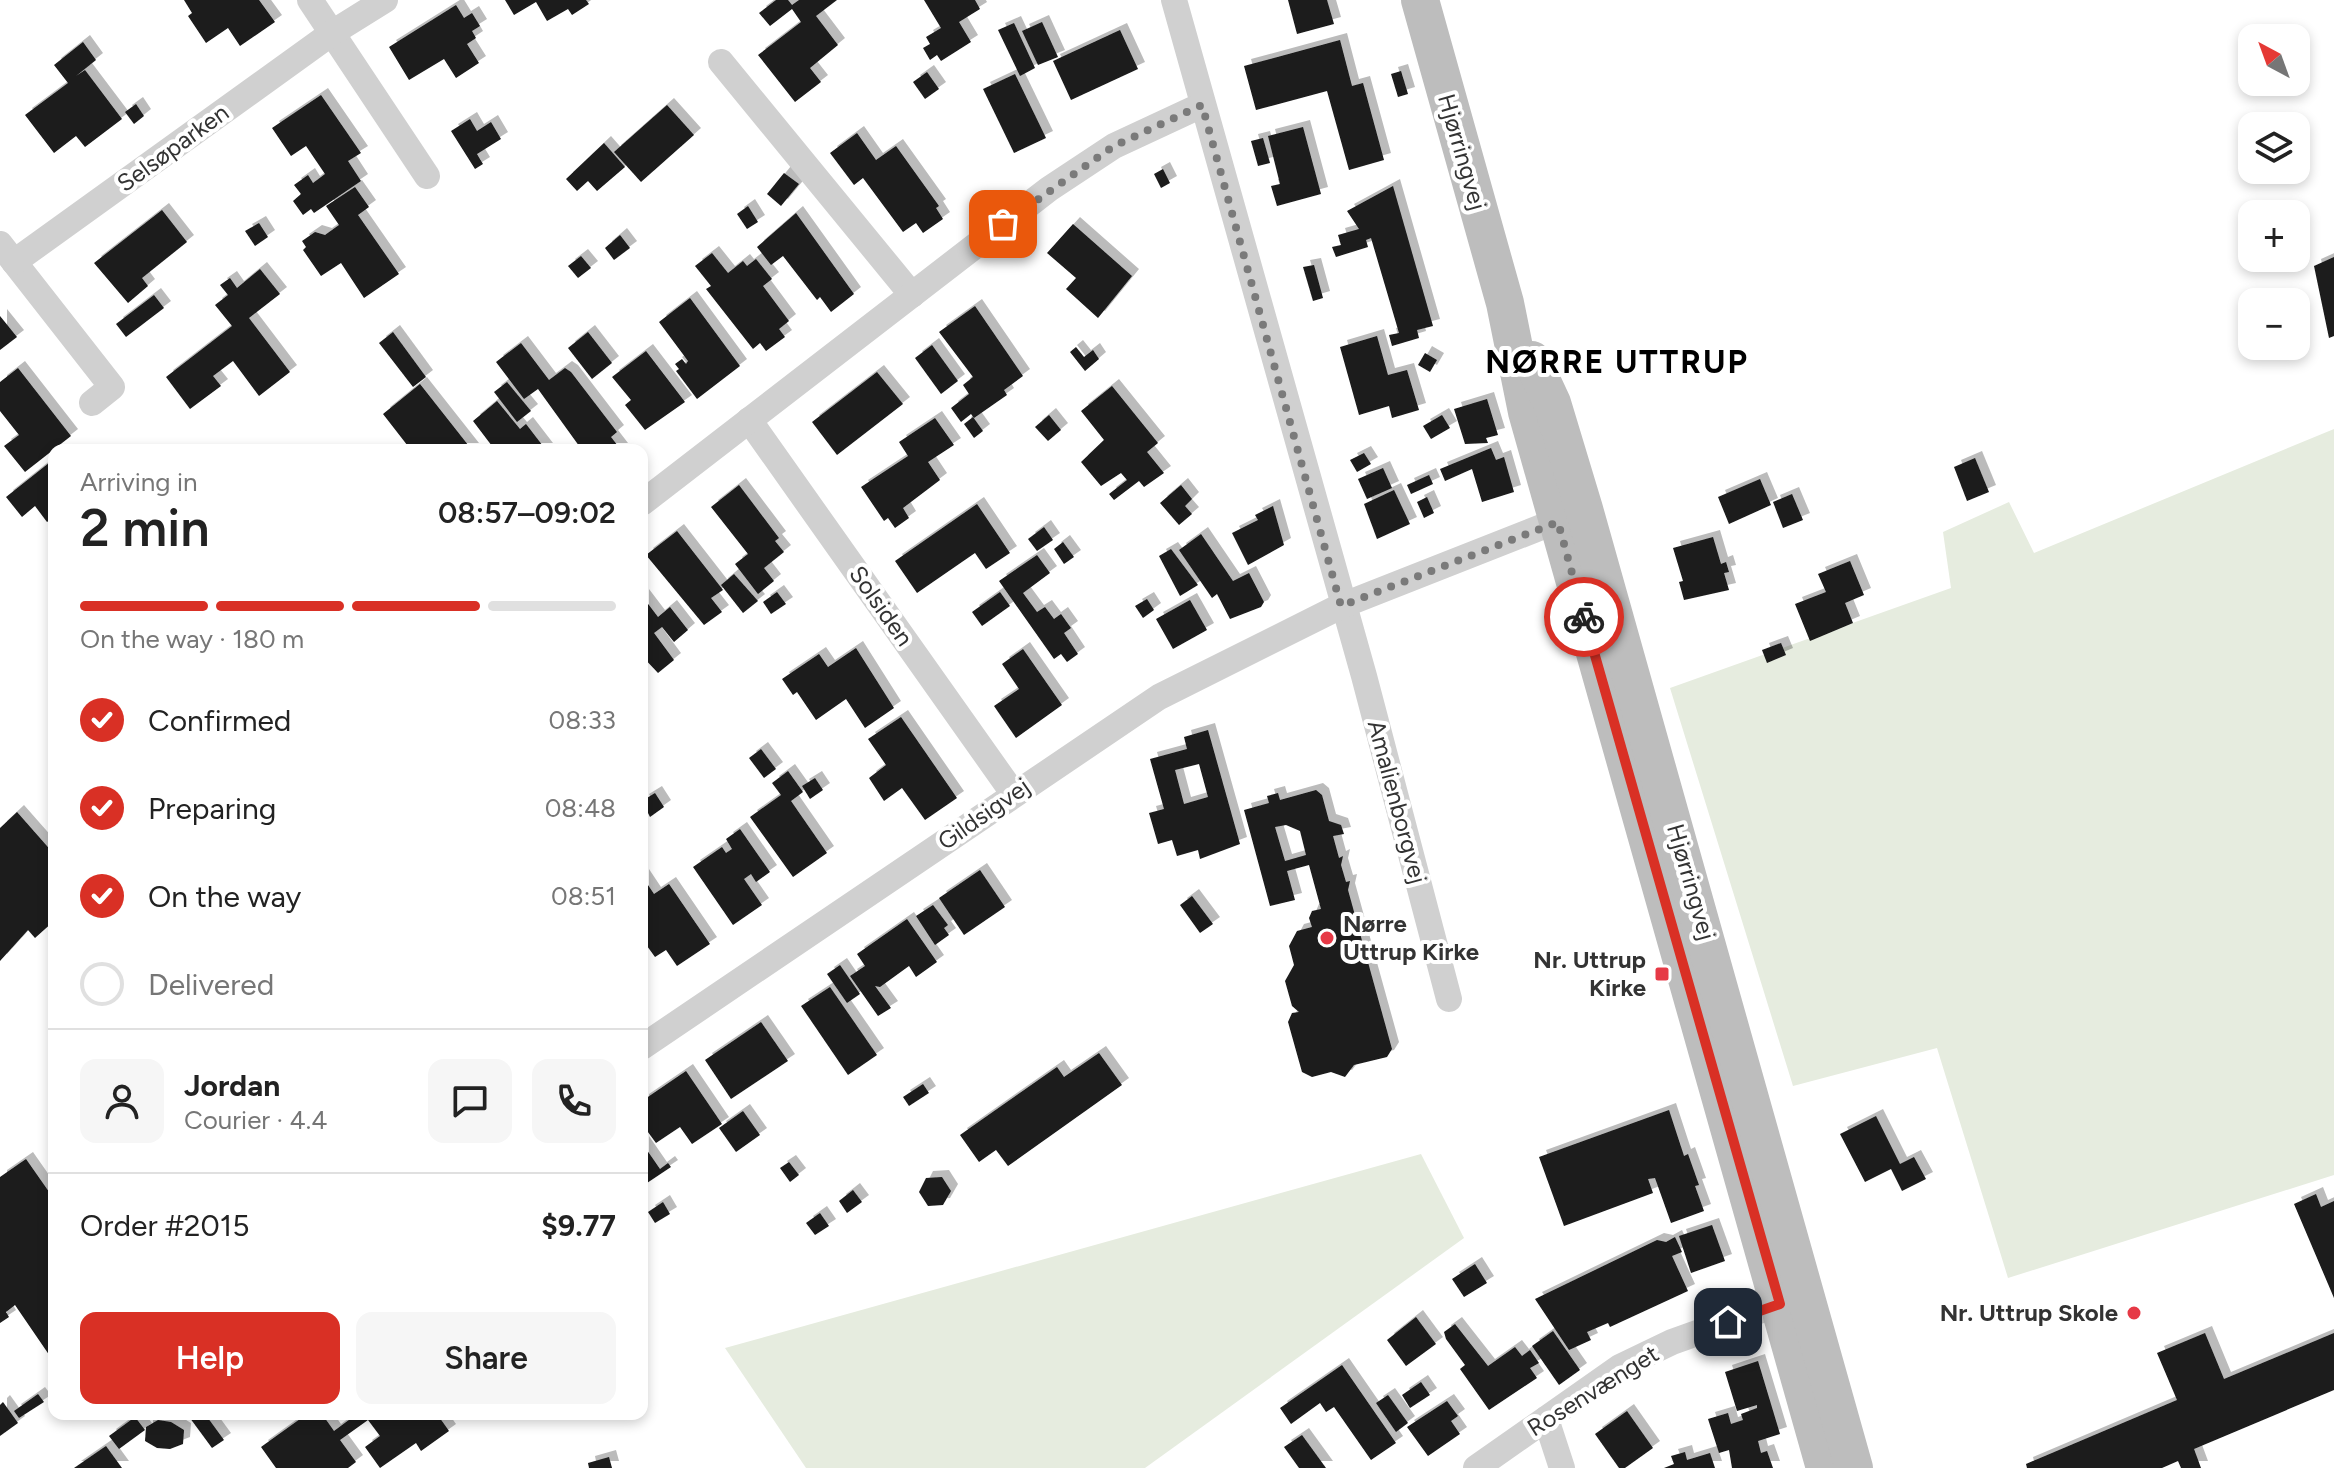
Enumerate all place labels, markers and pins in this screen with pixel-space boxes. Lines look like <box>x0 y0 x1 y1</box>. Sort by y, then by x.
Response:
pin <box>969 190 1037 258</box>
place label: Nørre Uttrup Kirke <box>1343 909 1479 966</box>
marker: Nørre Uttrup Kirke <box>1318 929 1336 947</box>
place label: Nr. Uttrup Kirke <box>1533 945 1646 1002</box>
marker: Nr. Uttrup Kirke <box>1653 965 1671 983</box>
pin <box>1694 1288 1762 1356</box>
place label: Nr. Uttrup Skole <box>1940 1298 2118 1327</box>
marker: Nr. Uttrup Skole <box>2125 1304 2143 1322</box>

